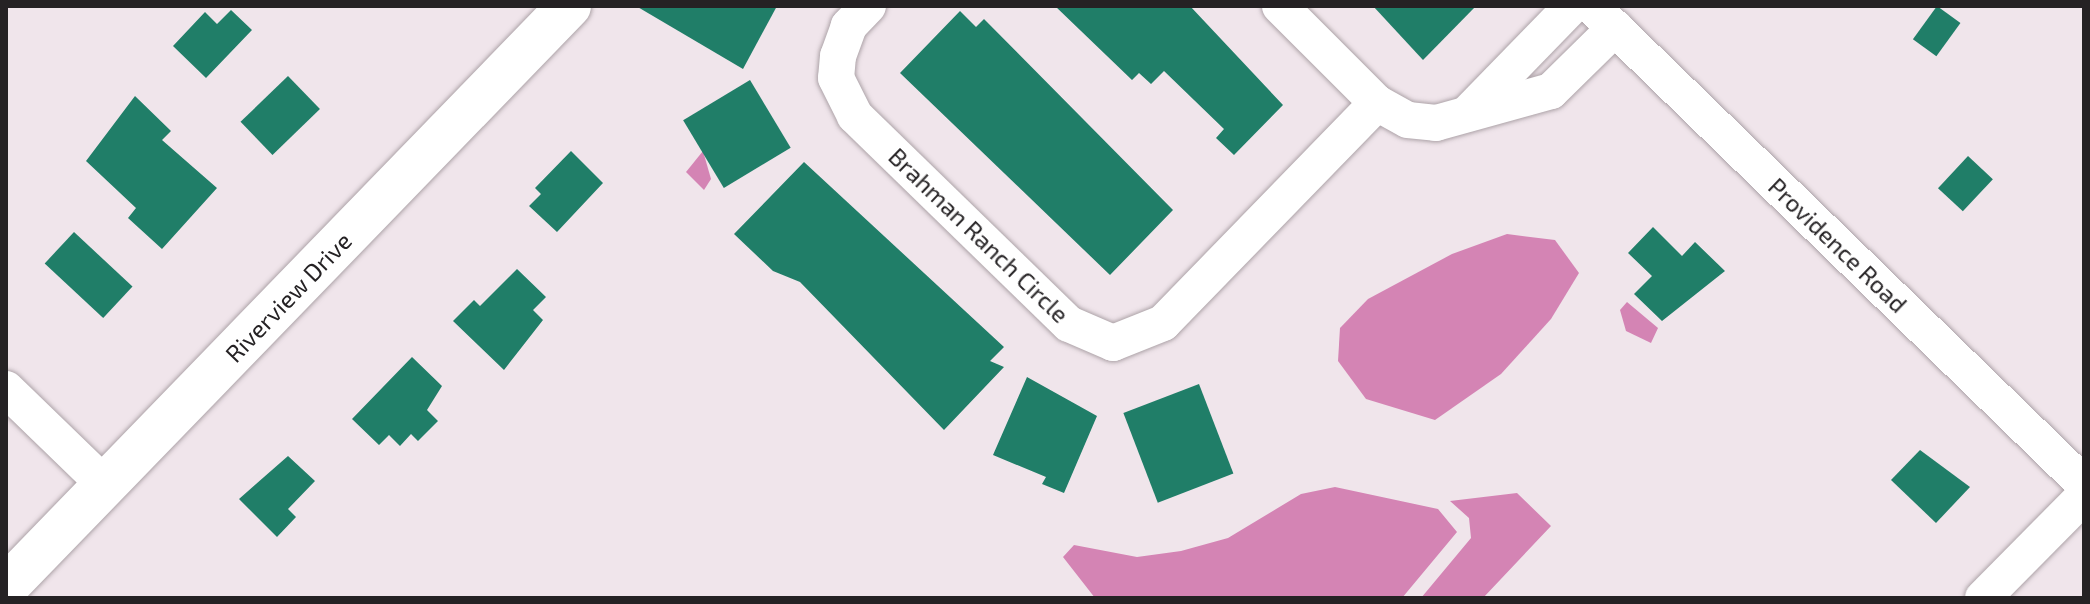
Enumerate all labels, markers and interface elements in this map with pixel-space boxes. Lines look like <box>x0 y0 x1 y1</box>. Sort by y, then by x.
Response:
street label: Brahman Ranch Circle <box>883 142 1075 328</box>
street label: Providence Road <box>1763 172 1913 318</box>
street label: Riverview Drive <box>219 226 357 368</box>

